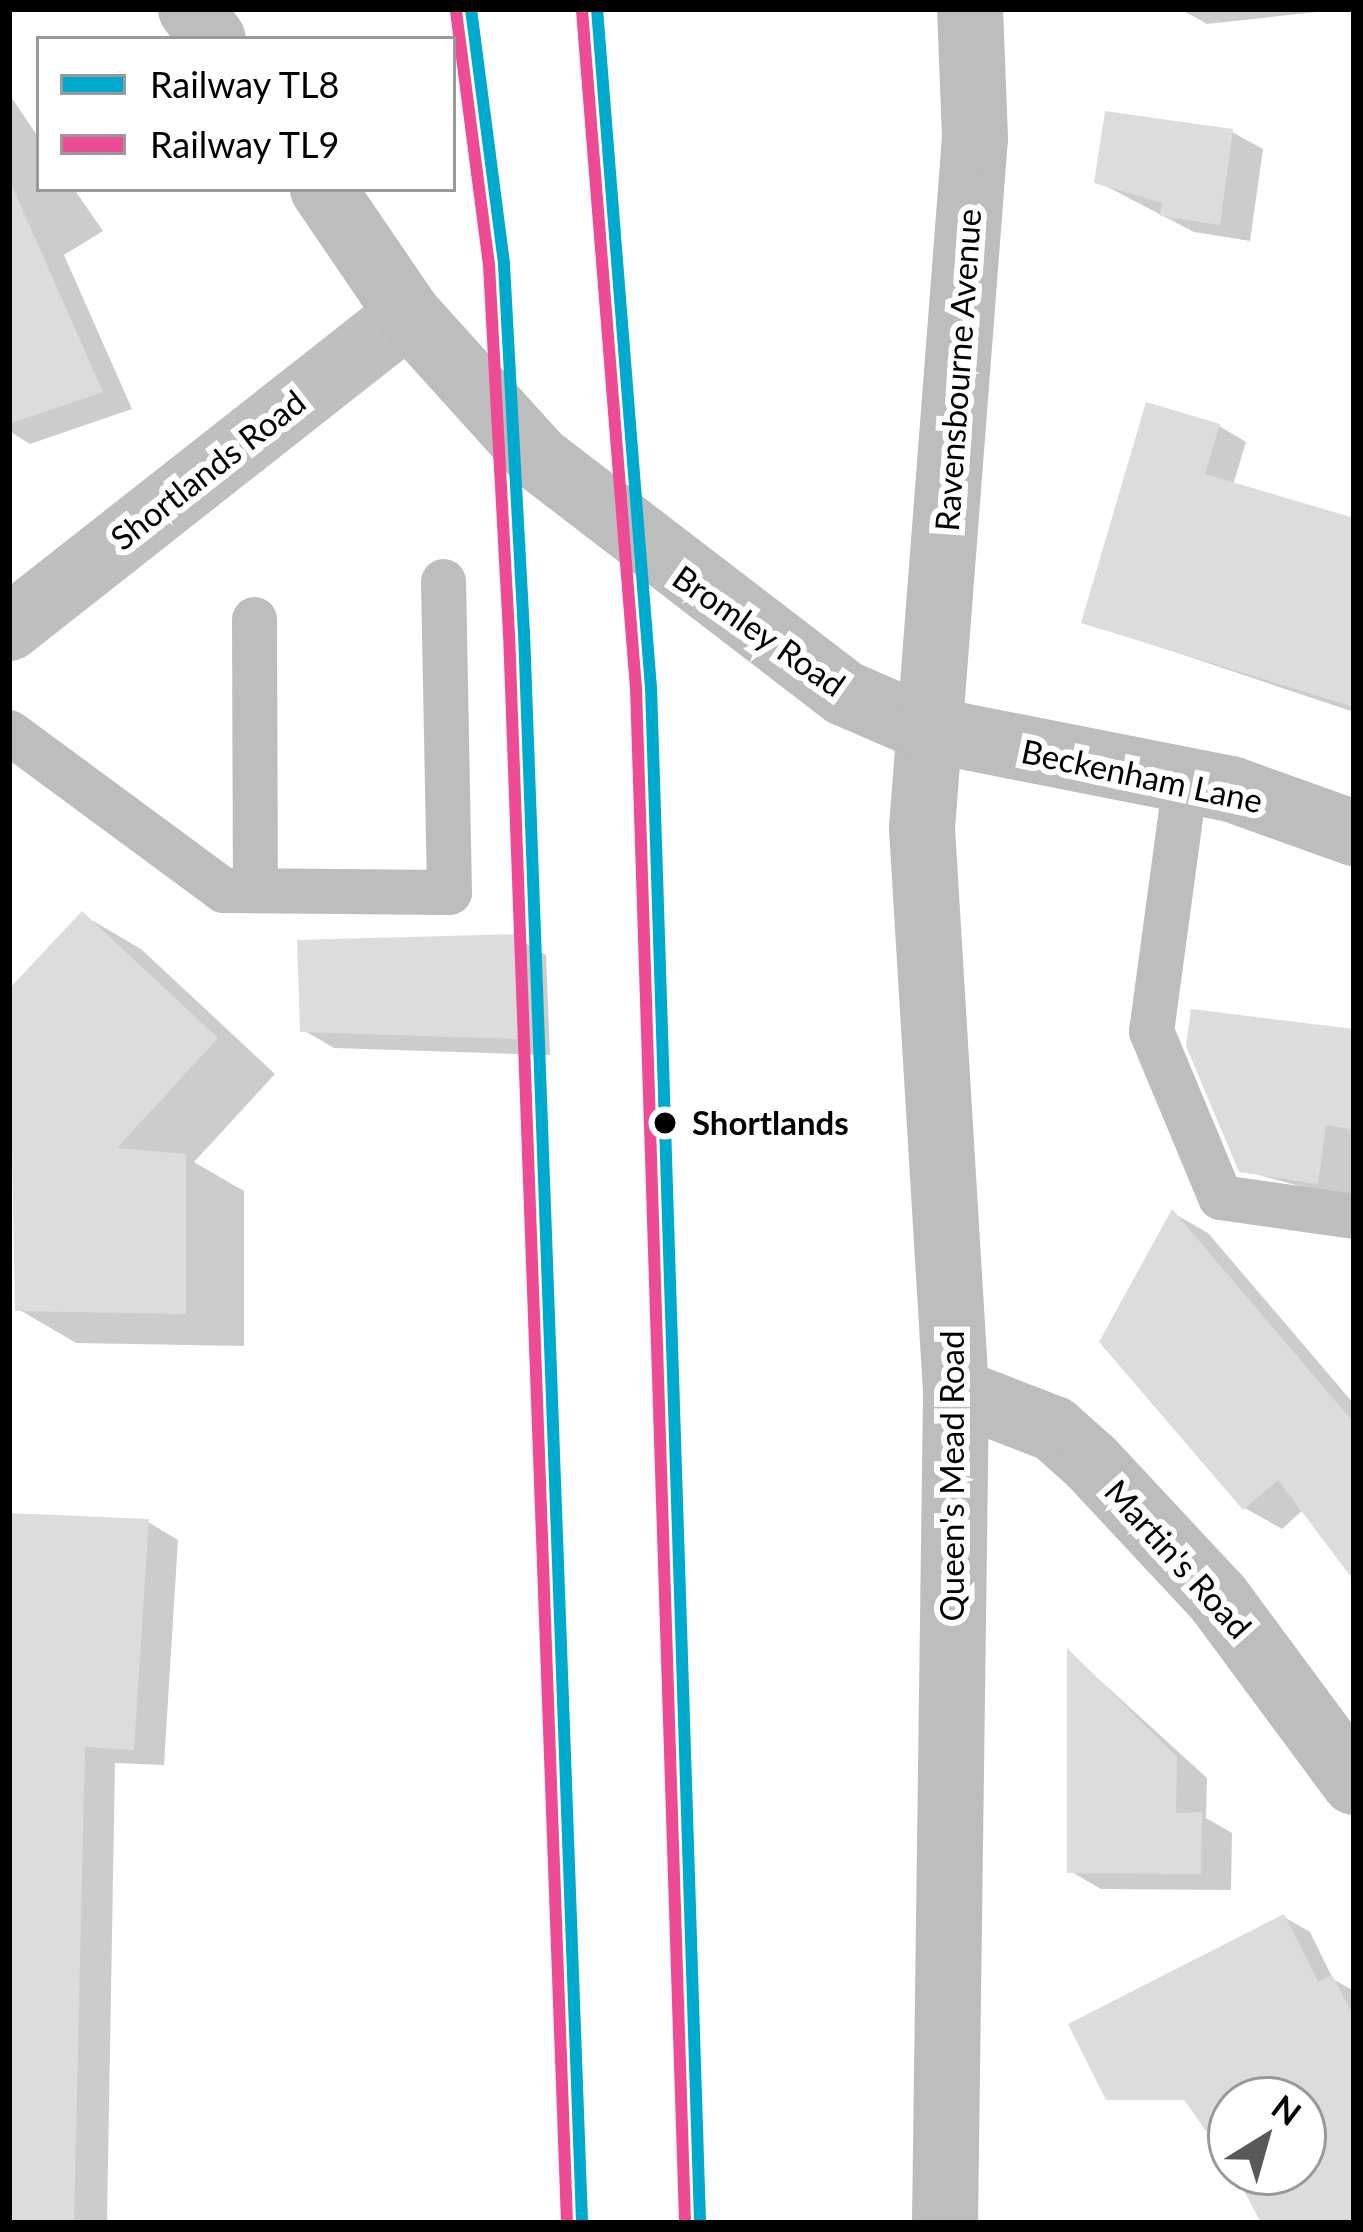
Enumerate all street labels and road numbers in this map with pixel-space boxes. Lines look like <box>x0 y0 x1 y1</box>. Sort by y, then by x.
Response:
street label: Ravensbourne Avenue <box>927 207 989 533</box>
street label: Shortlands Road <box>103 382 313 558</box>
street label: Bromley Road <box>665 557 853 705</box>
street label: Beckenham Lane <box>1018 731 1266 821</box>
street label: Queen's Mead Road <box>932 1331 972 1621</box>
street label: Martin's Road <box>1097 1472 1259 1646</box>

